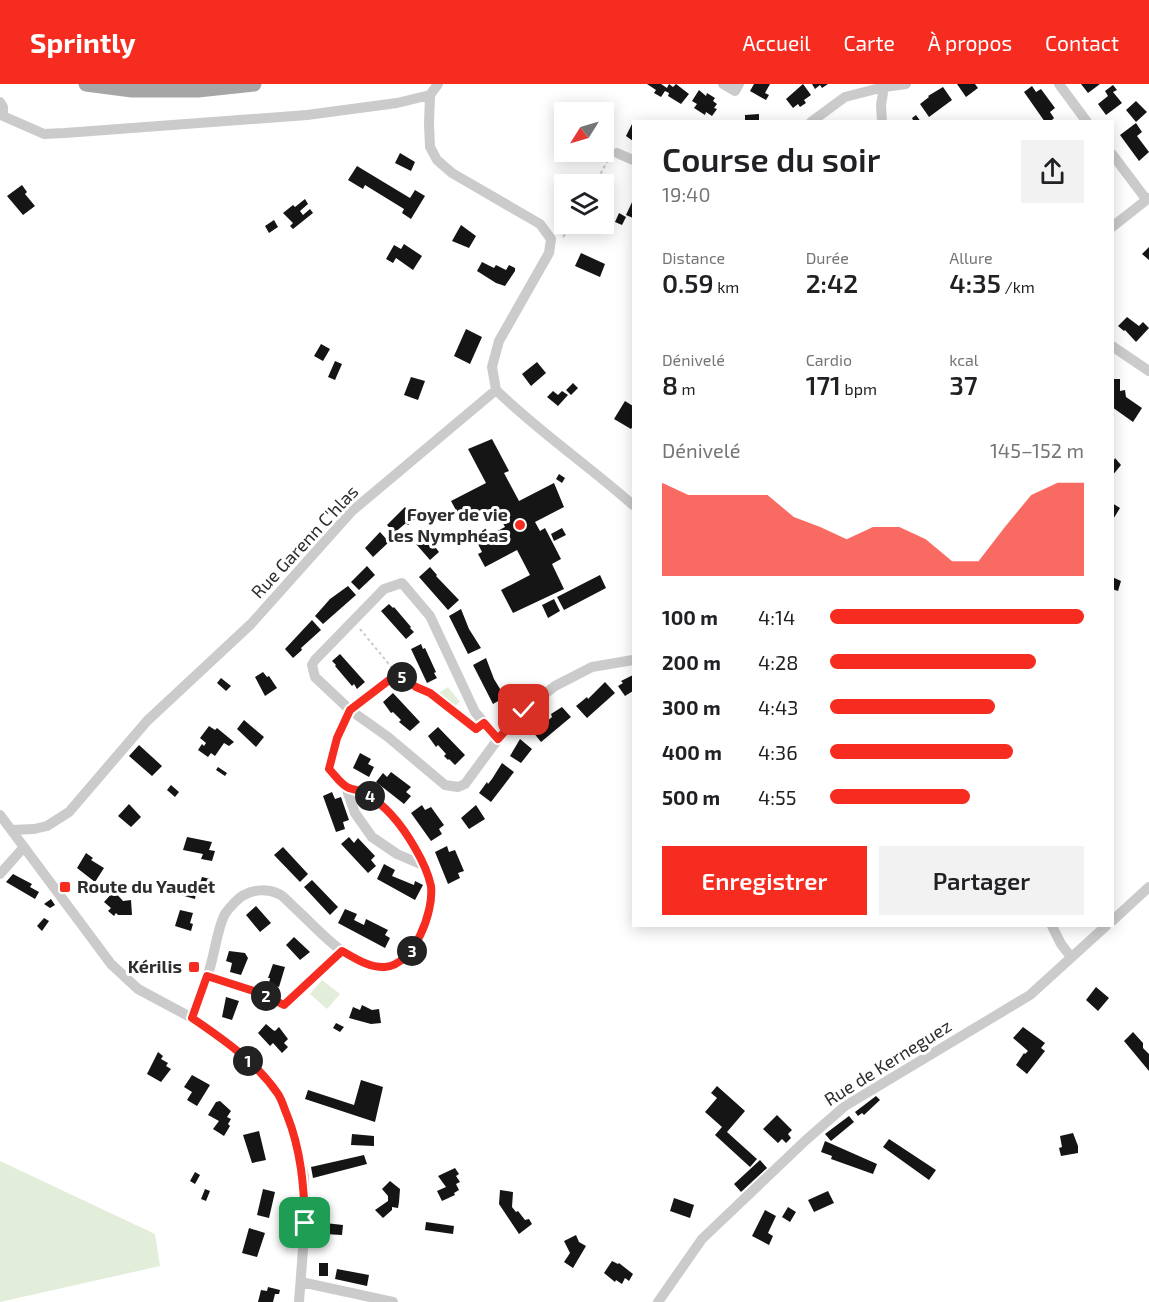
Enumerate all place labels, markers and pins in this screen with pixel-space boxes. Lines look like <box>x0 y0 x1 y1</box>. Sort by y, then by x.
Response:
place label: Foyer de vie les Nymphéas <box>388 503 508 546</box>
marker: Foyer de vie les Nymphéas <box>513 518 527 532</box>
pin: 5 <box>387 662 417 692</box>
pin <box>498 684 549 735</box>
pin: 4 <box>355 781 385 811</box>
place label: Route du Yaudet <box>77 875 216 897</box>
marker: Route du Yaudet <box>58 880 72 894</box>
pin: 3 <box>397 936 427 966</box>
place label: Kérilis <box>128 955 182 977</box>
marker: Kérilis <box>187 960 201 974</box>
pin: 2 <box>251 981 281 1011</box>
pin: 1 <box>233 1046 263 1076</box>
pin <box>279 1197 330 1248</box>

